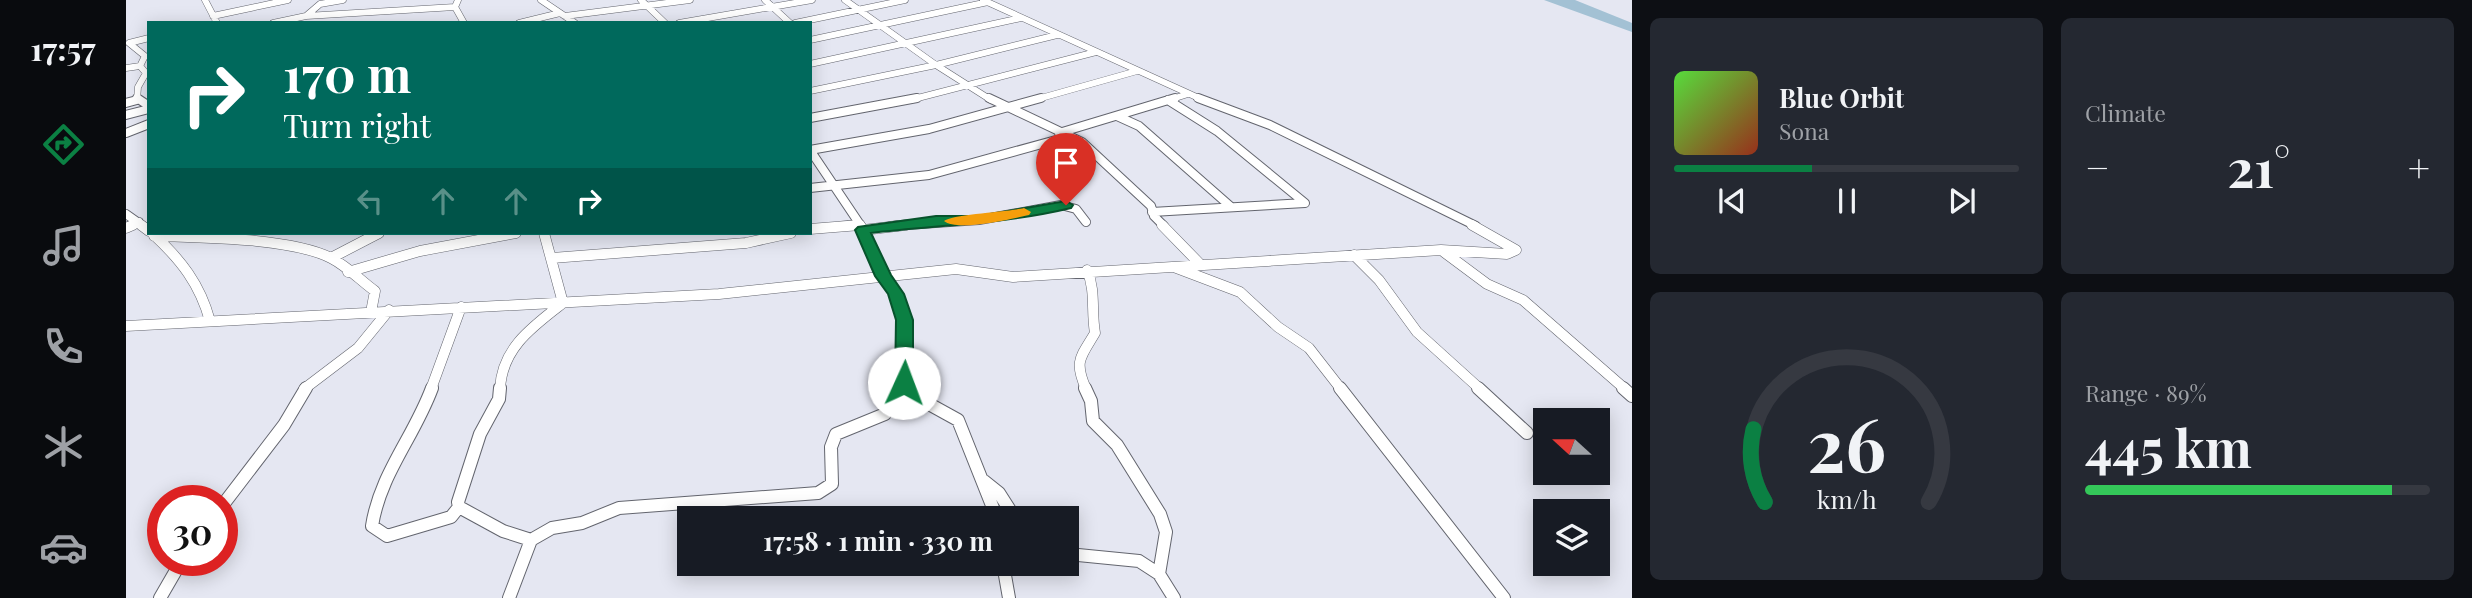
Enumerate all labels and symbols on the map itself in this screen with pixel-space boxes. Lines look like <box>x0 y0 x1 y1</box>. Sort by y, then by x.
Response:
pin <box>1036 133 1096 205</box>
position arrow <box>867 346 941 420</box>
north arrow <box>1533 408 1610 485</box>
speed limit sign: 30 <box>147 485 238 576</box>

